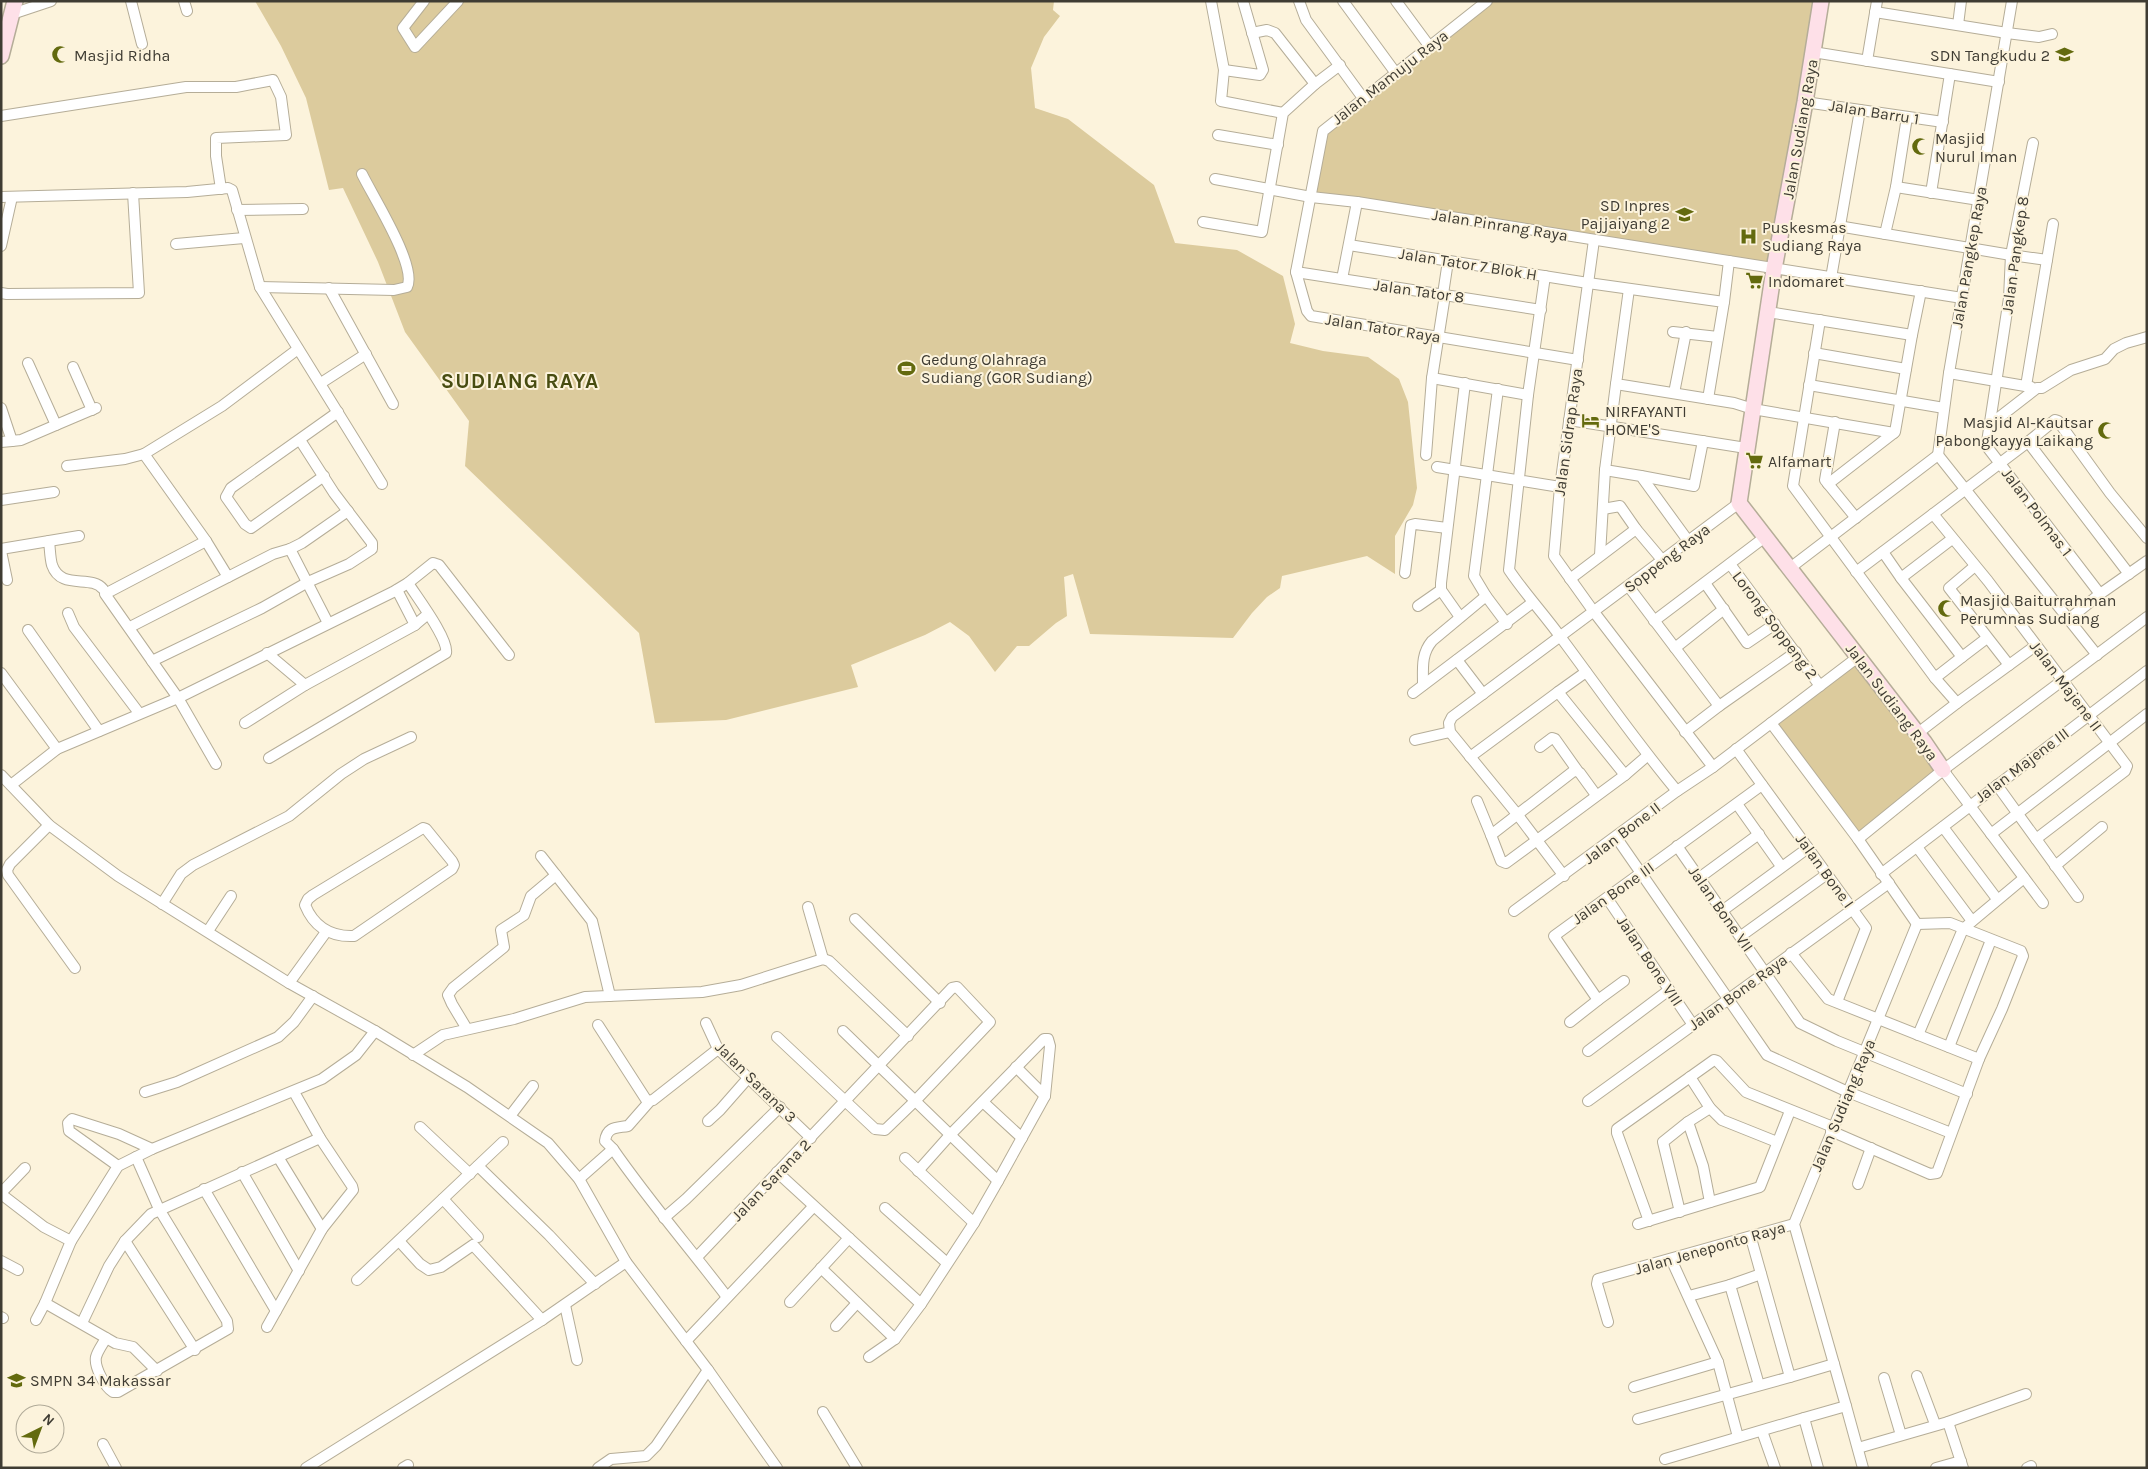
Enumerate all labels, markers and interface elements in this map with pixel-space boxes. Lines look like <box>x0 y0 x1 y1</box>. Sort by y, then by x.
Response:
street label: Jalan Mamuju Raya <box>1328 26 1452 128</box>
mosque icon: Masjid Ridha <box>50 45 70 65</box>
school or university icon: SDN Tangkudu 2 <box>2054 45 2074 65</box>
place label: Masjid Ridha <box>74 46 170 65</box>
place label: SDN Tangkudu 2 <box>1930 46 2050 65</box>
street label: Jalan Sudiang Raya <box>1778 58 1822 200</box>
street label: Jalan Barru 1 <box>1828 95 1920 129</box>
place label: Masjid Nurul Iman <box>1935 129 2017 166</box>
mosque icon: Masjid Nurul Iman <box>1911 137 1931 157</box>
street label: Jalan Pangkep Raya <box>1947 185 1991 329</box>
street label: Jalan Pangkep 8 <box>1997 195 2033 315</box>
place label: SD Inpres Pajjaiyang 2 <box>1581 196 1670 233</box>
school or university icon: SD Inpres Pajjaiyang 2 <box>1674 204 1694 224</box>
street label: Jalan Pinrang Raya <box>1431 205 1569 245</box>
place label: Puskesmas Sudiang Raya <box>1762 218 1862 255</box>
hospital icon: Puskesmas Sudiang Raya <box>1738 226 1758 246</box>
street label: Jalan Tator 7 Blok H <box>1397 244 1539 284</box>
supermarket icon: Indomaret <box>1744 271 1764 291</box>
place label: Indomaret <box>1768 272 1844 291</box>
street label: Jalan Tator 8 <box>1372 275 1466 307</box>
street label: Jalan Tator Raya <box>1324 309 1442 347</box>
place label: Gedung Olahraga Sudiang (GOR Sudiang) <box>921 350 1093 387</box>
sports icon: Gedung Olahraga Sudiang (GOR Sudiang) <box>897 358 917 378</box>
street label: Jalan Sidrap Raya <box>1550 367 1586 497</box>
district label: SUDIANG RAYA <box>441 369 599 393</box>
place label: NIRFAYANTI HOME'S <box>1605 402 1687 439</box>
hotel icon: NIRFAYANTI HOME'S <box>1581 410 1601 430</box>
place label: Masjid Al-Kautsar Pabongkayya Laikang <box>1936 413 2093 450</box>
mosque icon: Masjid Al-Kautsar Pabongkayya Laikang <box>2097 421 2117 441</box>
supermarket icon: Alfamart <box>1744 451 1764 471</box>
place label: Alfamart <box>1768 452 1832 471</box>
street label: Jalan Polmas 1 <box>1998 464 2076 560</box>
street label: Soppeng Raya <box>1620 520 1714 596</box>
street label: Lorong Soppeng 2 <box>1728 567 1822 683</box>
place label: Masjid Baiturrahman Perumnas Sudiang <box>1960 591 2117 628</box>
mosque icon: Masjid Baiturrahman Perumnas Sudiang <box>1936 599 1956 619</box>
street label: Jalan Majene II <box>2026 637 2106 735</box>
street label: Jalan Sudiang Raya <box>1842 640 1942 764</box>
street label: Jalan Majene III <box>1971 723 2073 807</box>
street label: Jalan Bone II <box>1580 798 1664 868</box>
street label: Jalan Bone I <box>1792 830 1858 912</box>
street label: Jalan Bone III <box>1568 858 1658 928</box>
street label: Jalan Bone VII <box>1684 862 1758 956</box>
street label: Jalan Bone VIII <box>1613 912 1687 1010</box>
street label: Jalan Bone Raya <box>1685 950 1791 1034</box>
street label: Jalan Sudiang Raya <box>1807 1036 1879 1174</box>
street label: Jalan Sarana 3 <box>712 1038 800 1126</box>
street label: Jalan Sarana 2 <box>727 1135 815 1225</box>
street label: Jalan Jeneponto Raya <box>1633 1217 1787 1279</box>
school or university icon: SMPN 34 Makassar <box>6 1370 26 1390</box>
place label: SMPN 34 Makassar <box>30 1371 171 1390</box>
north arrow <box>15 1404 65 1454</box>
text: N <box>39 1410 58 1429</box>

